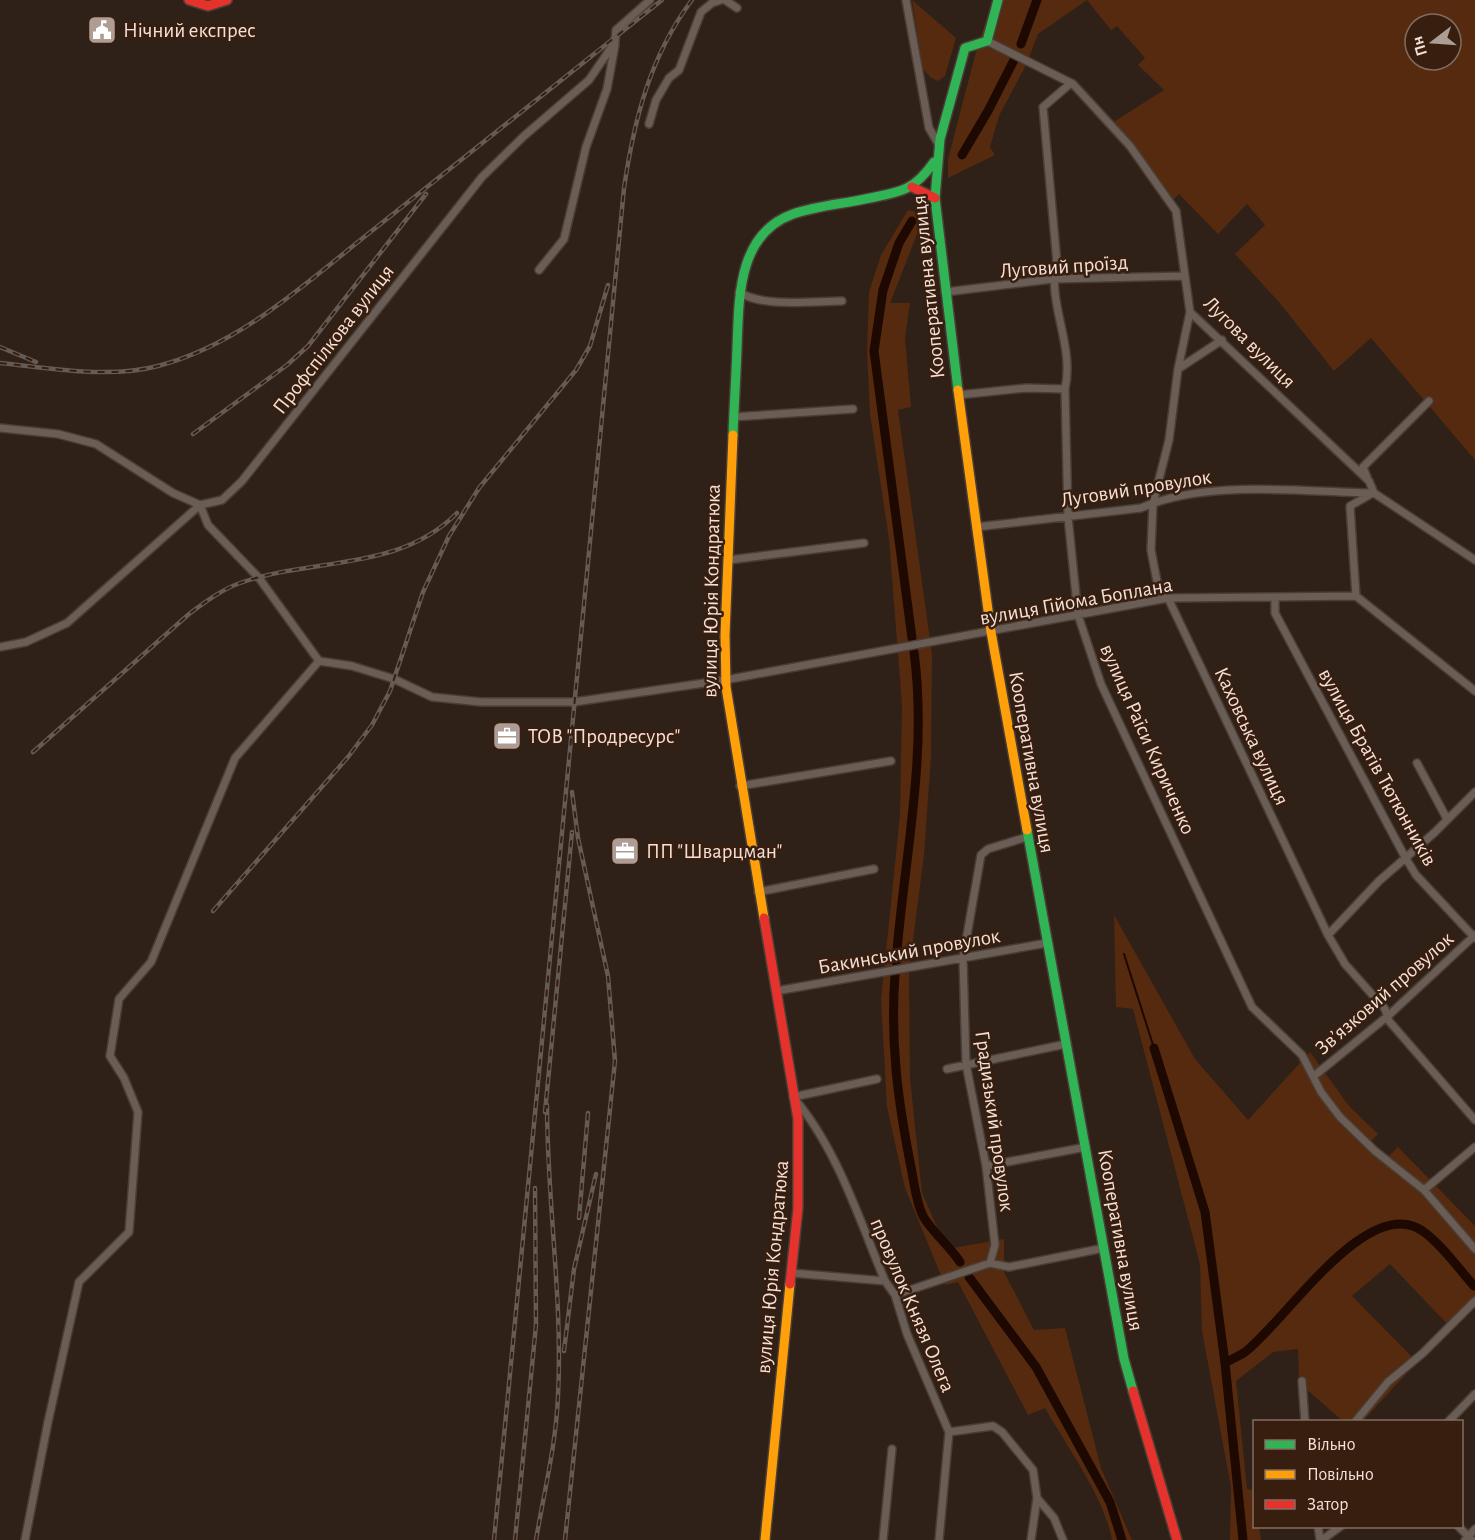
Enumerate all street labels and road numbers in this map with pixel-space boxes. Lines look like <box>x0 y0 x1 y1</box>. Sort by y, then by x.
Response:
street label: Кооперативна вулиця <box>908 194 949 380</box>
street label: Луговий проїзд <box>999 252 1129 281</box>
street label: Профспілкова вулиця <box>269 261 398 418</box>
street label: Лугова вулиця <box>1200 292 1300 392</box>
street label: Луговий провулок <box>1059 466 1213 511</box>
street label: вулиця Юрія Кондратюка <box>699 483 724 698</box>
street label: вулиця Гійома Боплана <box>978 574 1174 629</box>
street label: вулиця Раїси Кириченко <box>1096 641 1199 837</box>
street label: Каховська вулиця <box>1210 664 1293 808</box>
street label: вулиця Братів Тютюнників <box>1315 665 1441 869</box>
street label: Кооперативна вулиця <box>1005 669 1058 855</box>
street label: Бакинський провулок <box>816 925 1002 978</box>
street label: Звʼязковий провулок <box>1311 928 1458 1059</box>
street label: Градизький провулок <box>971 1029 1018 1213</box>
street label: Кооперативна вулиця <box>1094 1147 1147 1333</box>
street label: вулиця Юрія Кондратюка <box>753 1159 792 1375</box>
street label: провулок Князя Олега <box>866 1215 959 1396</box>

